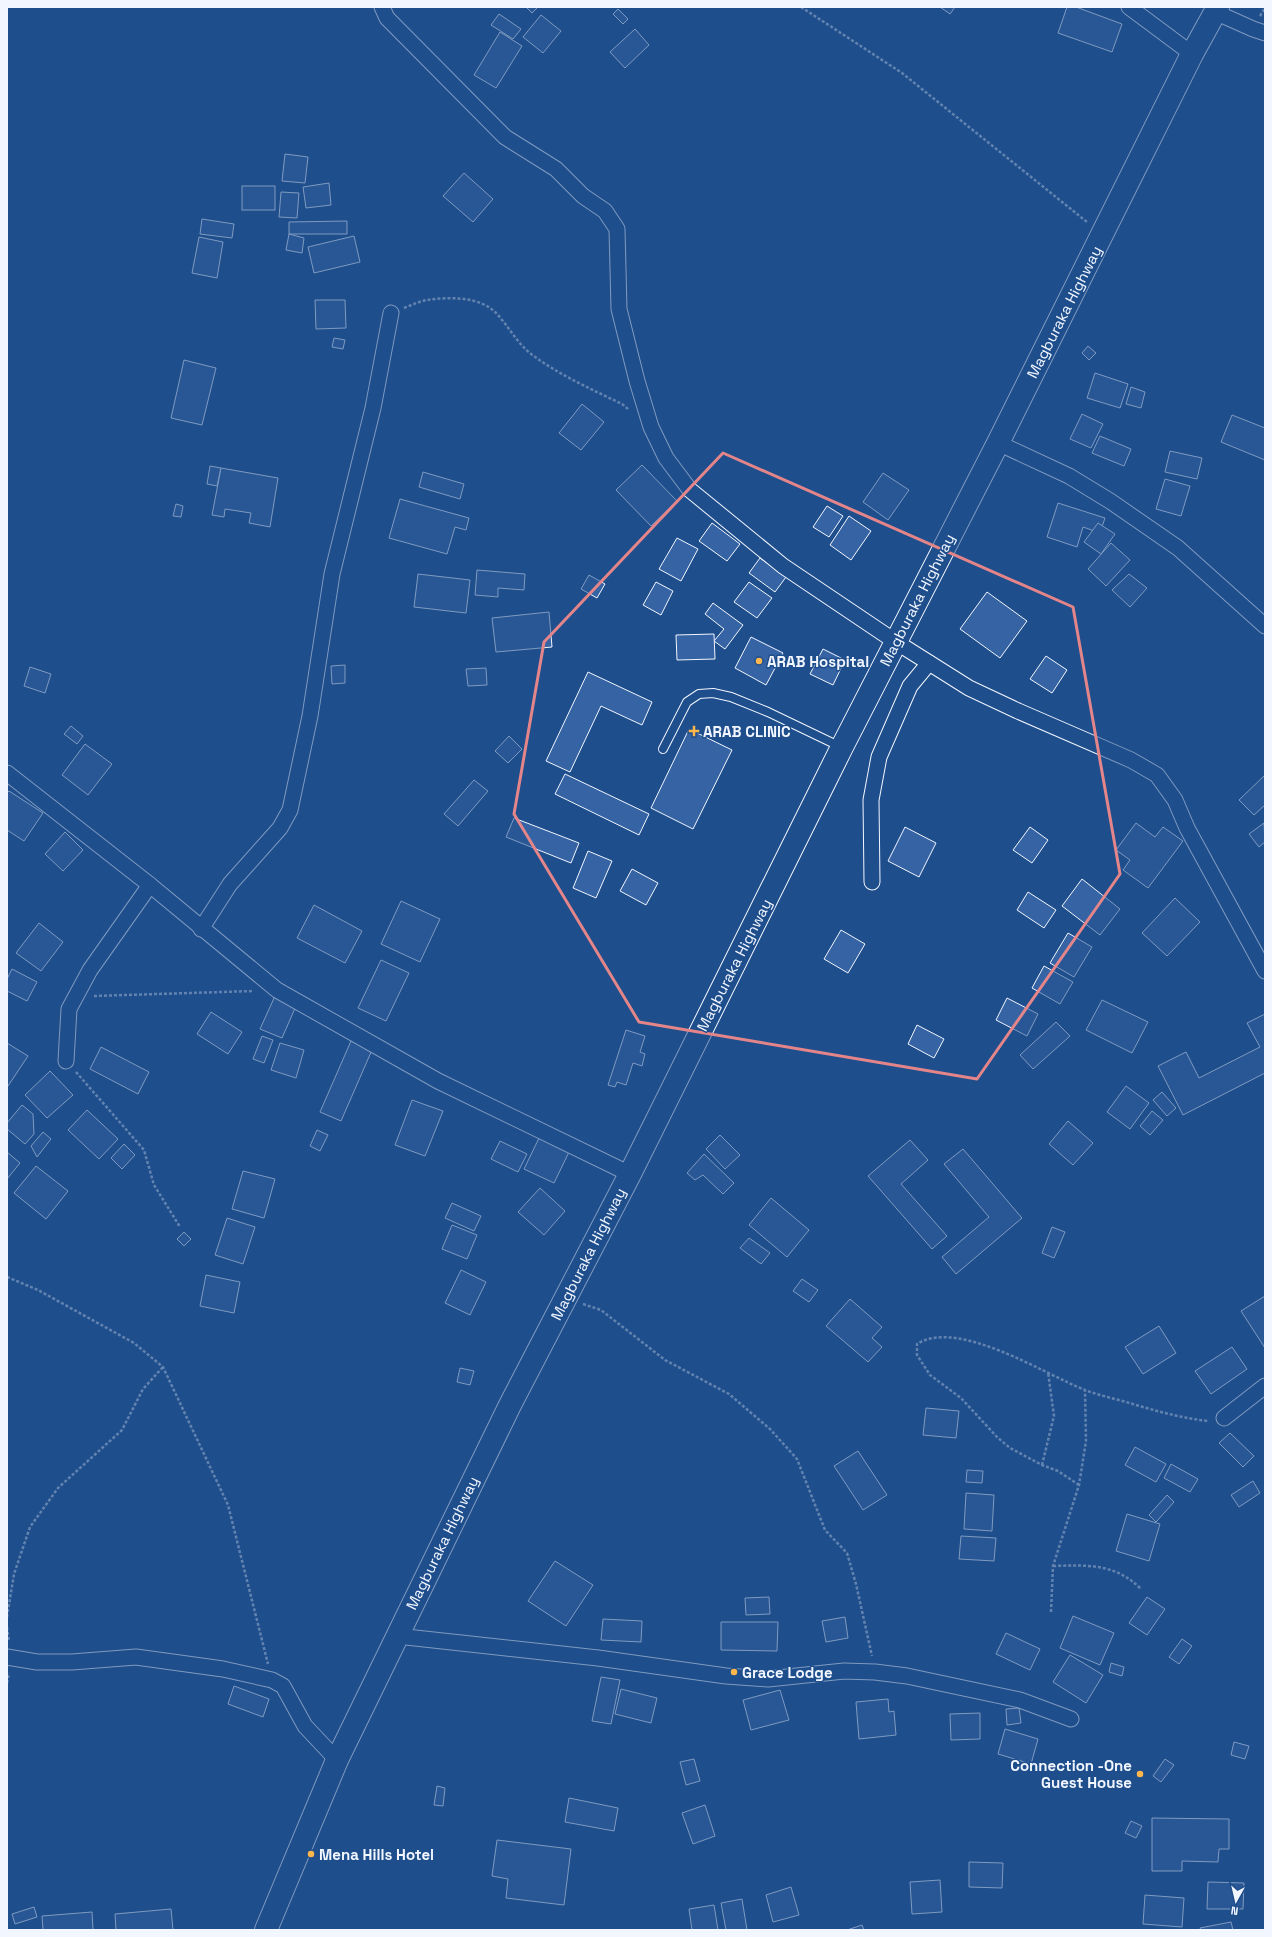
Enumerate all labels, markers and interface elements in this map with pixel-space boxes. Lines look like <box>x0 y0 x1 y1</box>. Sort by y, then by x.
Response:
street label: Magburaka Highway <box>1022 243 1106 381</box>
street label: Magburaka Highway <box>875 531 959 669</box>
place label: ARAB Hospital <box>767 652 869 671</box>
marker: ARAB Hospital <box>754 656 764 666</box>
place label: ARAB CLINIC <box>703 722 791 741</box>
marker: ARAB CLINIC <box>688 725 700 737</box>
street label: Magburaka Highway <box>692 896 776 1034</box>
street label: Magburaka Highway <box>546 1185 630 1323</box>
street label: Magburaka Highway <box>401 1473 483 1613</box>
place label: Grace Lodge <box>742 1663 833 1682</box>
marker: Grace Lodge <box>729 1667 739 1677</box>
place label: Connection -One Guest House <box>1010 1756 1132 1792</box>
marker: Connection -One Guest House <box>1135 1769 1145 1779</box>
place label: Mena Hills Hotel <box>319 1845 434 1864</box>
marker: Mena Hills Hotel <box>306 1849 316 1859</box>
north arrow <box>1216 1881 1256 1921</box>
text: N <box>1230 1903 1239 1918</box>

